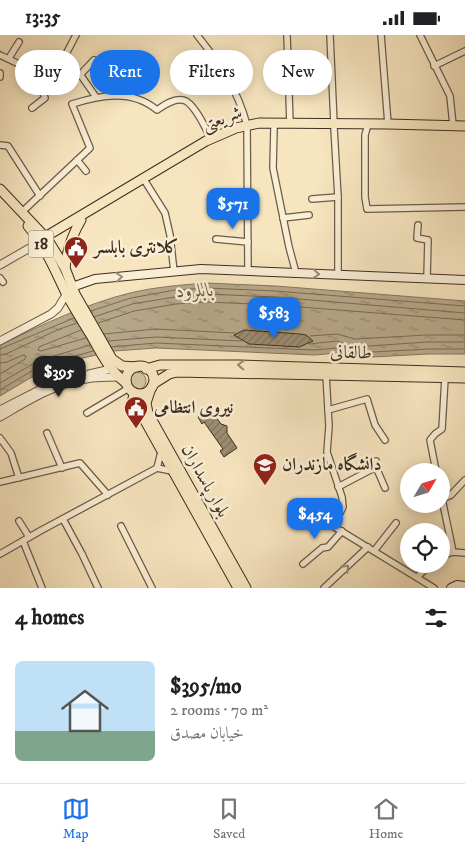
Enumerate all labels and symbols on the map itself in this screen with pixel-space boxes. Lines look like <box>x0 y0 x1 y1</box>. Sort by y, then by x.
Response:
street label: شریعتی <box>199 101 246 138</box>
pin: $571 <box>203 187 263 230</box>
road number: 18 <box>28 230 54 257</box>
public building icon: کلانتری بابلسر <box>63 235 89 269</box>
place label: کلانتری بابلسر <box>92 237 179 259</box>
one-way arrow <box>313 269 321 279</box>
one-way arrow <box>116 271 124 282</box>
water label: بابلرود <box>176 279 215 303</box>
pin: $583 <box>244 297 304 339</box>
street label: طالقانی <box>330 341 372 365</box>
pin: $395 <box>29 355 89 398</box>
one-way arrow <box>237 360 245 370</box>
public building icon: نیروی انتظامی <box>123 395 149 429</box>
place label: نیروی انتظامی <box>153 397 234 419</box>
street label: بلوار پاسداران <box>175 441 234 522</box>
school or university icon: دانشگاه مازندران <box>252 452 278 486</box>
place label: دانشگاه مازندران <box>282 452 382 476</box>
north arrow <box>400 463 450 513</box>
pin: $454 <box>285 497 345 540</box>
one-way arrow <box>341 565 350 574</box>

